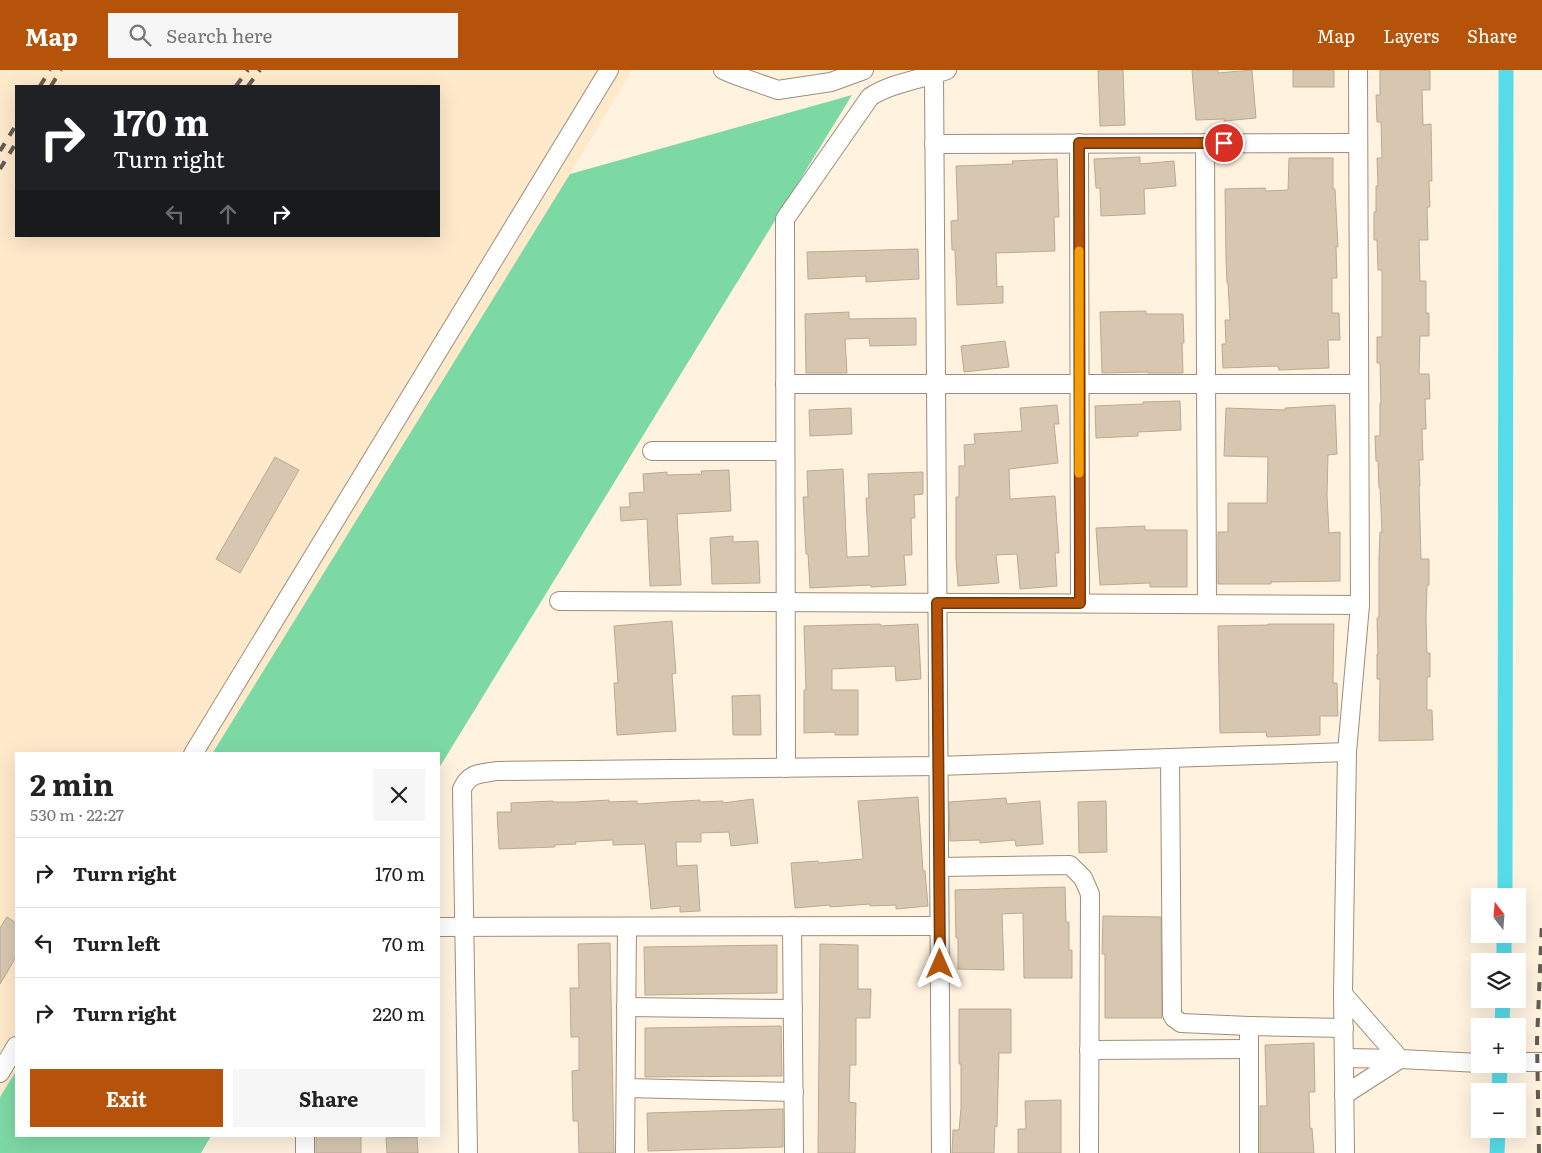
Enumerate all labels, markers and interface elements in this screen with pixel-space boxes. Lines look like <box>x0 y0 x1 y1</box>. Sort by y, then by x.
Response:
search box <box>108 13 458 58</box>
text: Map <box>25 18 78 53</box>
icon: search <box>126 21 154 49</box>
text: Search here <box>166 21 272 49</box>
text: Map <box>1317 22 1355 49</box>
text: Layers <box>1383 22 1439 49</box>
text: Share <box>1467 22 1517 49</box>
text: 170 m <box>113 95 209 147</box>
icon: right <box>30 105 95 170</box>
pin <box>1203 122 1245 164</box>
icon: arrive <box>1210 129 1238 157</box>
text: Turn right <box>113 142 225 175</box>
icon: left <box>161 200 189 228</box>
icon: ahead <box>214 200 242 228</box>
icon: right <box>267 200 295 228</box>
text: 2 min <box>30 761 114 805</box>
button: close <box>373 769 425 821</box>
text: 530 m · 22:27 <box>30 802 124 826</box>
icon: right <box>30 859 58 887</box>
text: Turn right <box>73 859 177 887</box>
text: 170 m <box>375 859 425 887</box>
north arrow <box>1471 888 1526 942</box>
map controls <box>1471 888 1526 1138</box>
icon: left <box>30 929 58 957</box>
text: Turn left <box>73 929 160 957</box>
text: 70 m <box>382 929 425 957</box>
position arrow <box>913 937 965 989</box>
button: layers <box>1471 953 1526 1008</box>
icon: right <box>30 999 58 1027</box>
text: Turn right <box>73 999 177 1027</box>
text: 220 m <box>373 999 425 1027</box>
button: + <box>1471 1018 1526 1073</box>
button: Exit <box>30 1069 223 1127</box>
button: Share <box>233 1069 425 1127</box>
button: − <box>1471 1083 1526 1138</box>

